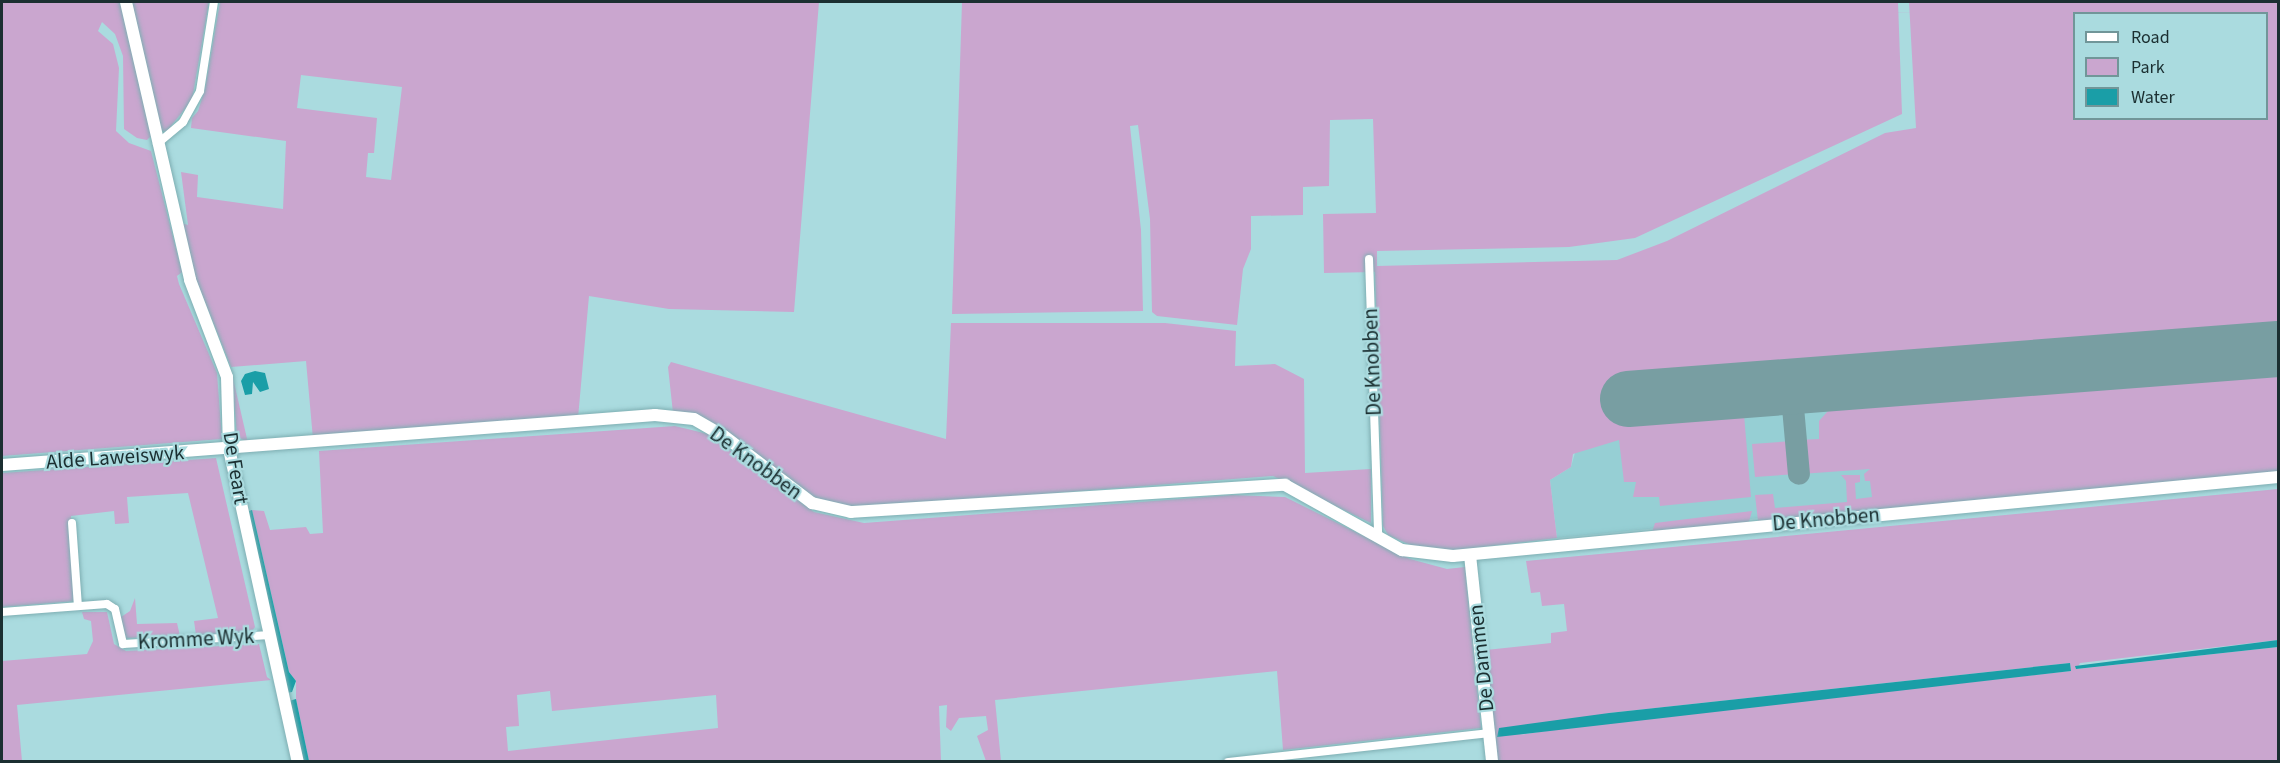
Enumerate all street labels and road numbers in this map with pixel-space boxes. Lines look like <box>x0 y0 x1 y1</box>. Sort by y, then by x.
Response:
street label: De Knobben <box>1358 308 1386 416</box>
street label: De Knobben <box>705 421 807 505</box>
street label: De Feart <box>218 430 254 506</box>
street label: Alde Laweiswyk <box>45 440 185 474</box>
street label: De Knobben <box>1771 502 1881 536</box>
street label: De Dammen <box>1463 603 1499 713</box>
street label: Kromme Wyk <box>137 623 255 655</box>

